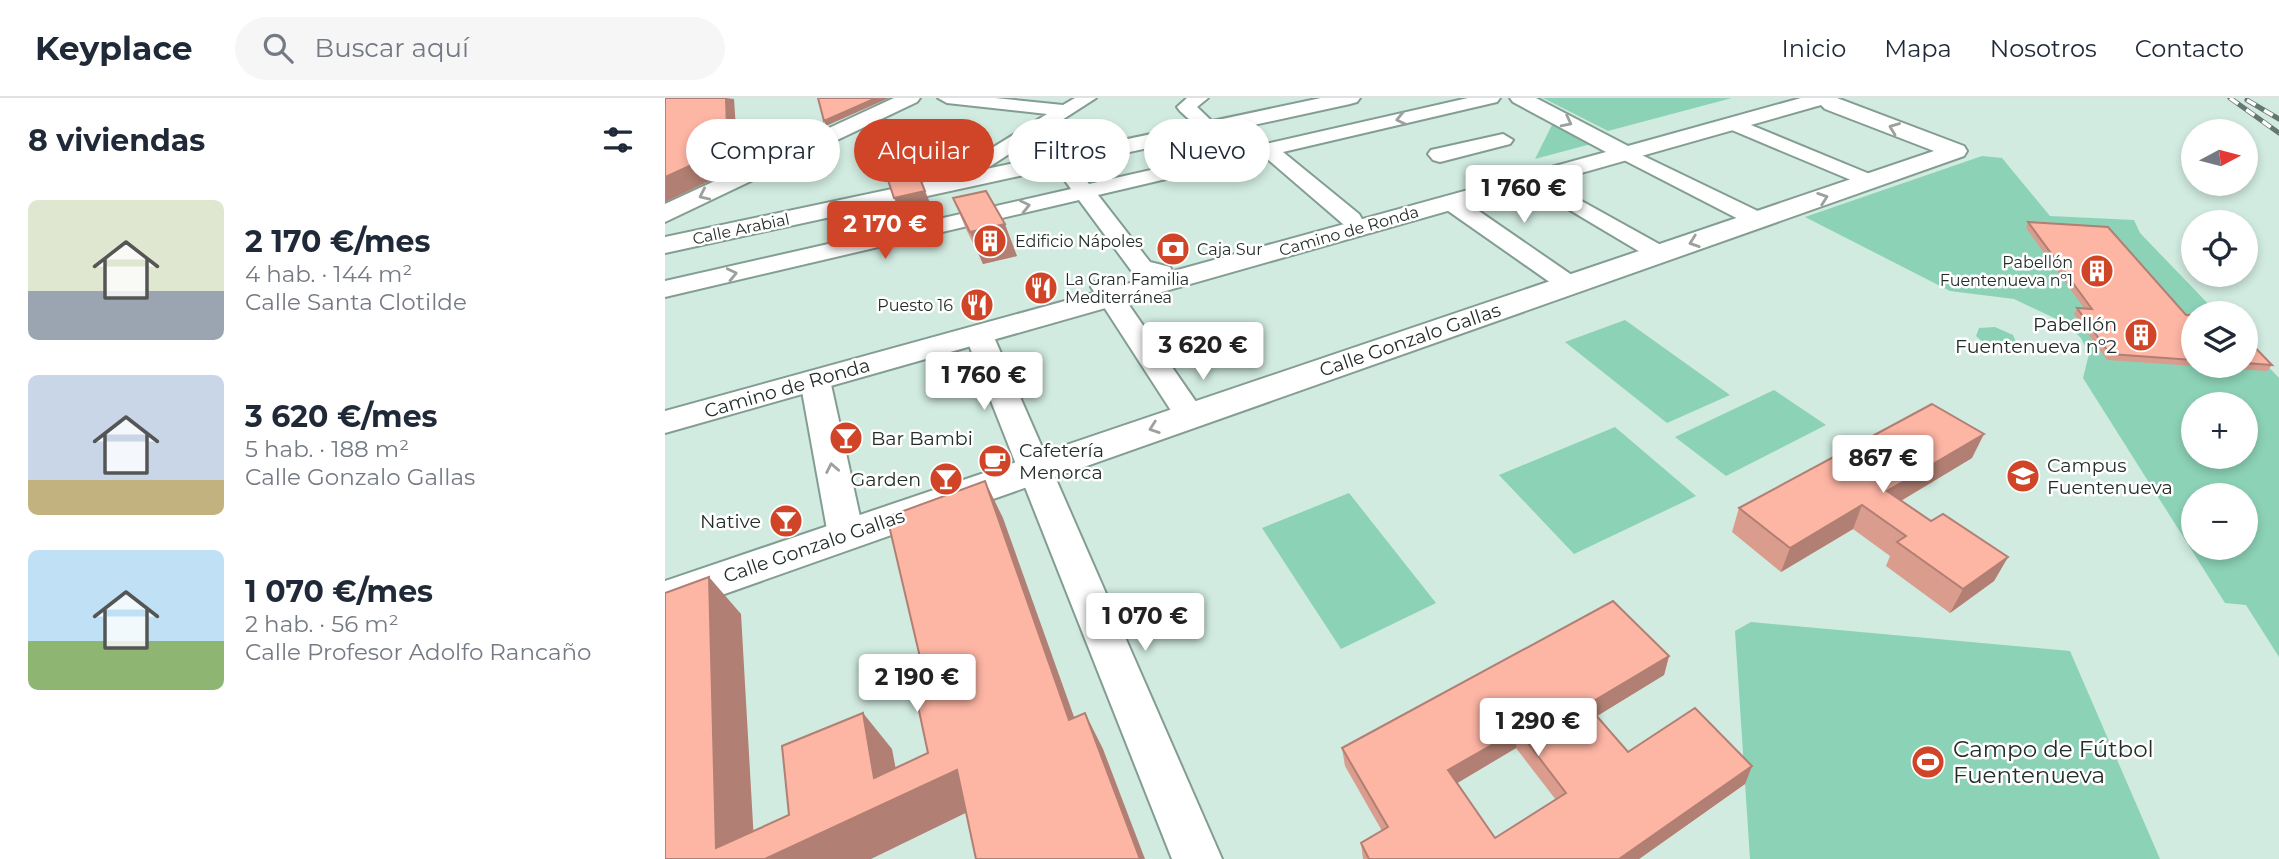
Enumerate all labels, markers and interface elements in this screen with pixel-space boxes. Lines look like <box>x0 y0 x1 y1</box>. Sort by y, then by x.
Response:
search box <box>235 17 725 80</box>
text: Keyplace <box>35 28 193 68</box>
icon: search <box>259 29 297 67</box>
text: Buscar aquí <box>315 32 469 64</box>
text: Inicio <box>1781 34 1846 63</box>
text: Mapa <box>1884 34 1952 63</box>
text: Nosotros <box>1990 34 2097 63</box>
text: Contacto <box>2135 34 2244 63</box>
one-way arrow <box>1395 111 1407 125</box>
one-way arrow <box>1560 114 1572 128</box>
chip: Comprar <box>686 119 840 182</box>
chip: Alquilar <box>854 119 994 182</box>
chip: Filtros <box>1008 119 1130 182</box>
chip: Nuevo <box>1144 119 1270 182</box>
north arrow <box>2181 119 2257 196</box>
map controls <box>2181 119 2258 560</box>
icon: filters <box>599 121 637 159</box>
text: 8 viviendas <box>28 122 205 159</box>
one-way arrow <box>1888 122 1901 136</box>
pin: 1 760 € <box>1459 166 1589 225</box>
text: 1 760 € <box>1482 174 1566 202</box>
one-way arrow <box>699 187 711 201</box>
one-way arrow <box>1816 192 1828 206</box>
one-way arrow <box>1019 200 1031 215</box>
pin: 2 170 € <box>820 202 950 261</box>
street label: Camino de Ronda <box>1277 202 1421 260</box>
street label: Calle Arabial <box>691 209 791 249</box>
text: 2 170 € <box>843 210 927 238</box>
button: locate <box>2181 210 2258 287</box>
building icon: Edificio Nápoles <box>971 222 1009 260</box>
text: 2 170 €/mes <box>245 223 430 260</box>
icon: home <box>84 228 168 312</box>
bank icon: Caja Sur <box>1154 230 1192 268</box>
place label: Edificio Nápoles <box>1015 232 1143 251</box>
one-way arrow <box>1688 234 1700 248</box>
place label: Caja Sur <box>1197 240 1263 259</box>
building icon: Pabellón Fuentenueva nº1 <box>2078 252 2116 290</box>
place label: Pabellón Fuentenueva nº1 <box>1940 253 2073 290</box>
text: 4 hab. · 144 m² <box>245 260 412 288</box>
one-way arrow <box>725 267 737 282</box>
restaurant icon: La Gran Familia Mediterránea <box>1022 269 1060 307</box>
place label: La Gran Familia Mediterránea <box>1065 270 1189 307</box>
restaurant icon: Puesto 16 <box>958 286 996 324</box>
text: Calle Santa Clotilde <box>245 288 467 316</box>
place label: Puesto 16 <box>877 296 953 315</box>
street label: Calle Gonzalo Gallas <box>1316 298 1504 382</box>
button: layers <box>2181 301 2258 378</box>
place label: Pabellón Fuentenueva nº2 <box>1955 313 2117 358</box>
building icon: Pabellón Fuentenueva nº2 <box>2122 316 2160 354</box>
pin: 3 620 € <box>1138 322 1268 382</box>
text: 3 620 € <box>1158 331 1248 359</box>
pin: 1 760 € <box>919 352 1049 412</box>
street label: Camino de Ronda <box>701 353 873 423</box>
text: 1 760 € <box>942 361 1026 389</box>
button: + <box>2181 392 2258 469</box>
text: 3 620 €/mes <box>245 398 438 435</box>
icon: home <box>84 403 168 487</box>
bar icon: Bar Bambi <box>827 419 865 457</box>
one-way arrow <box>1149 420 1161 434</box>
place label: Bar Bambi <box>871 427 973 450</box>
text: 5 hab. · 188 m² <box>245 435 409 463</box>
pin: 867 € <box>1834 436 1932 495</box>
place label: Cafetería Menorca <box>1019 439 1104 484</box>
cafe icon: Cafetería Menorca <box>976 442 1014 480</box>
text: 867 € <box>1848 444 1918 472</box>
place label: Campus Fuentenueva <box>2047 454 2173 499</box>
school or university icon: Campus Fuentenueva <box>2004 457 2042 495</box>
bar icon: Garden <box>927 460 965 498</box>
one-way arrow <box>826 462 841 474</box>
text: Calle Gonzalo Gallas <box>245 463 475 491</box>
place label: Garden <box>851 468 921 491</box>
button: − <box>2181 483 2258 560</box>
bar icon: Native <box>767 502 805 540</box>
street label: Calle Gonzalo Gallas <box>720 504 908 588</box>
place label: Native <box>700 510 761 533</box>
text: 1 070 €/mes <box>245 573 433 610</box>
icon: home <box>84 578 168 662</box>
pin: 1 070 € <box>1080 594 1210 653</box>
text: 1 070 € <box>1102 602 1188 630</box>
text: 2 hab. · 56 m² <box>245 610 399 638</box>
text: Calle Profesor Adolfo Rancaño <box>245 638 591 666</box>
pin: 2 190 € <box>852 654 982 714</box>
text: 2 190 € <box>875 663 959 691</box>
pin: 1 290 € <box>1473 698 1603 758</box>
text: 1 290 € <box>1496 707 1580 735</box>
place label: Campo de Fútbol Fuentenueva <box>1953 735 2154 789</box>
sports icon: Campo de Fútbol Fuentenueva <box>1909 743 1947 781</box>

